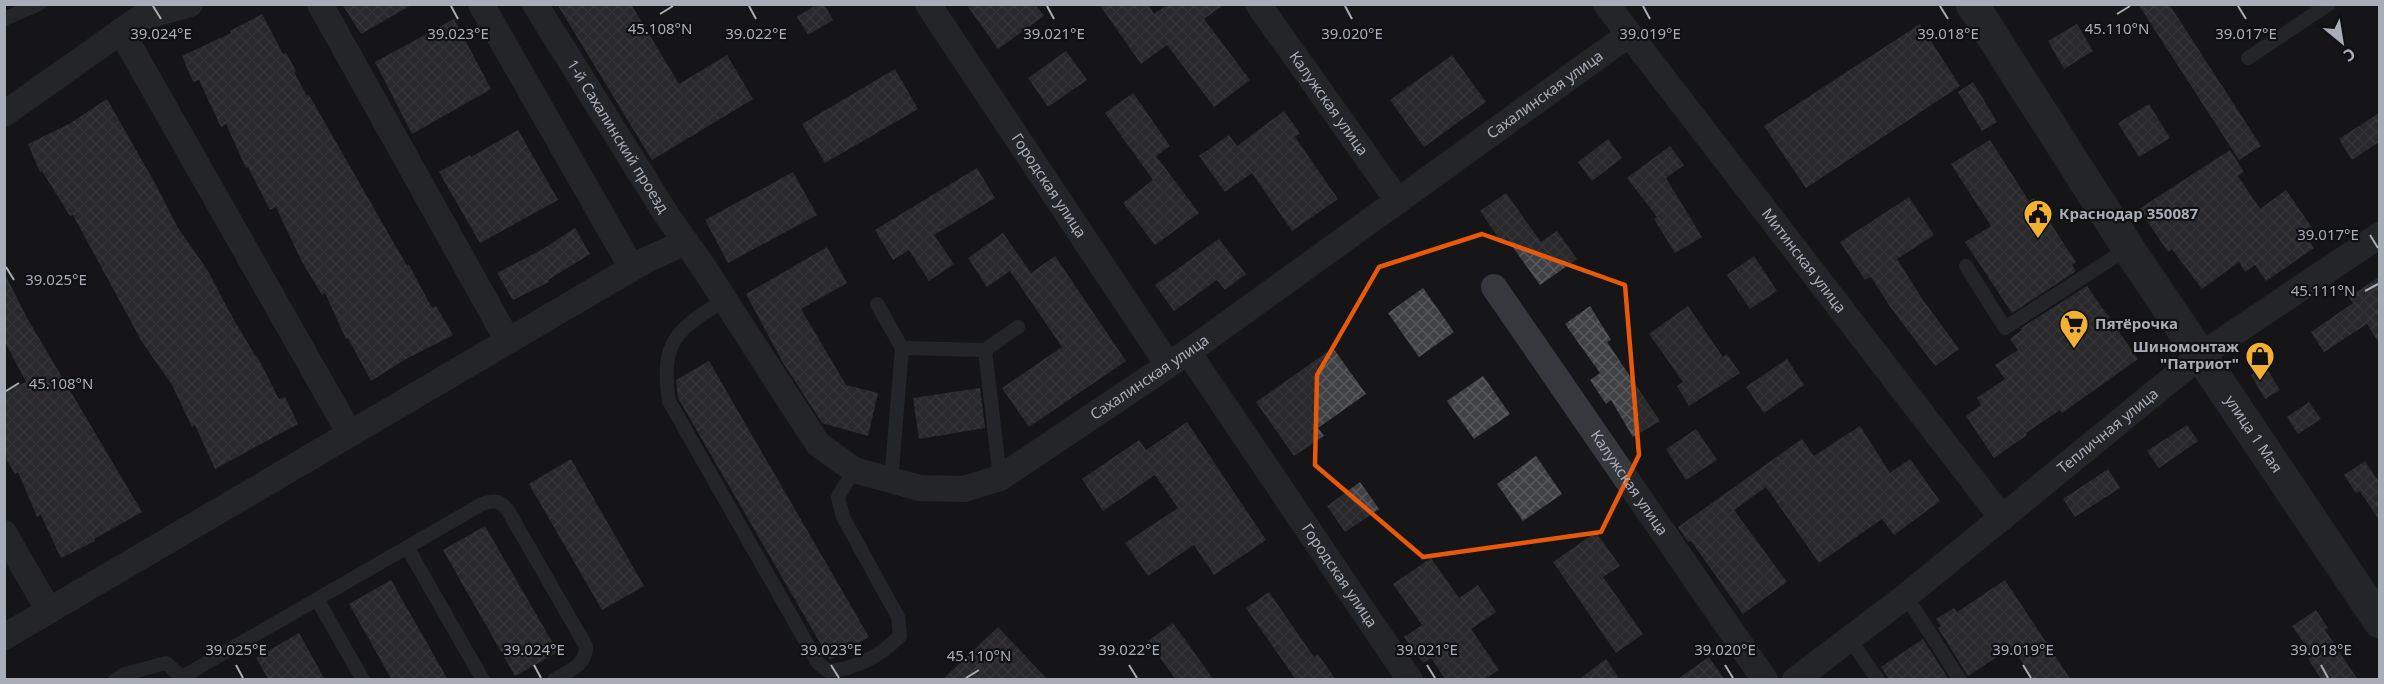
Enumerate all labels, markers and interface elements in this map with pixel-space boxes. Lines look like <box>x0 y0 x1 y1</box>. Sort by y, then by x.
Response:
north arrow <box>2312 12 2372 72</box>
text: 45.108°N <box>628 18 692 38</box>
text: 45.110°N <box>2085 18 2149 38</box>
text: 39.024°E <box>130 23 192 43</box>
text: 39.023°E <box>427 23 489 43</box>
text: 39.022°E <box>725 23 787 43</box>
text: 39.021°E <box>1023 23 1085 43</box>
text: 39.020°E <box>1321 23 1383 43</box>
text: 39.019°E <box>1619 23 1681 43</box>
text: 39.018°E <box>1917 23 1979 43</box>
text: 39.017°E <box>2215 23 2277 43</box>
text: С <box>2340 43 2359 67</box>
street label: Сахалинская улица <box>1482 45 1607 143</box>
street label: Калужская улица <box>1286 47 1373 159</box>
street label: 1-й Сахалинский проезд <box>563 55 674 216</box>
street label: Городская улица <box>1008 129 1091 241</box>
public building icon: Краснодар 350087 <box>2022 198 2054 240</box>
place label: Краснодар 350087 <box>2059 203 2199 223</box>
street label: Митинская улица <box>1758 204 1851 316</box>
text: 39.017°E <box>2297 224 2359 244</box>
text: 39.025°E <box>25 269 87 289</box>
text: 45.111°N <box>2291 280 2355 300</box>
supermarket icon: Пятёрочка <box>2058 308 2090 350</box>
place label: Пятёрочка <box>2095 313 2178 333</box>
street label: Сахалинская улица <box>1086 329 1212 424</box>
place label: Шиномонтаж "Патриот" <box>2133 336 2239 373</box>
shop icon: Шиномонтаж "Патриот" <box>2244 340 2276 382</box>
text: 45.108°N <box>29 373 93 393</box>
street label: Тепличная улица <box>2053 383 2162 477</box>
street label: улица 1 Мая <box>2221 391 2288 476</box>
street label: Калужская улица <box>1587 426 1673 539</box>
street label: Городская улица <box>1298 519 1383 631</box>
text: 39.025°E <box>205 639 267 659</box>
text: 39.024°E <box>503 639 565 659</box>
text: 39.023°E <box>800 639 862 659</box>
text: 39.022°E <box>1098 639 1160 659</box>
text: 39.021°E <box>1396 639 1458 659</box>
text: 39.020°E <box>1694 639 1756 659</box>
text: 39.019°E <box>1992 639 2054 659</box>
text: 39.018°E <box>2290 639 2352 659</box>
text: 45.110°N <box>947 645 1011 665</box>

